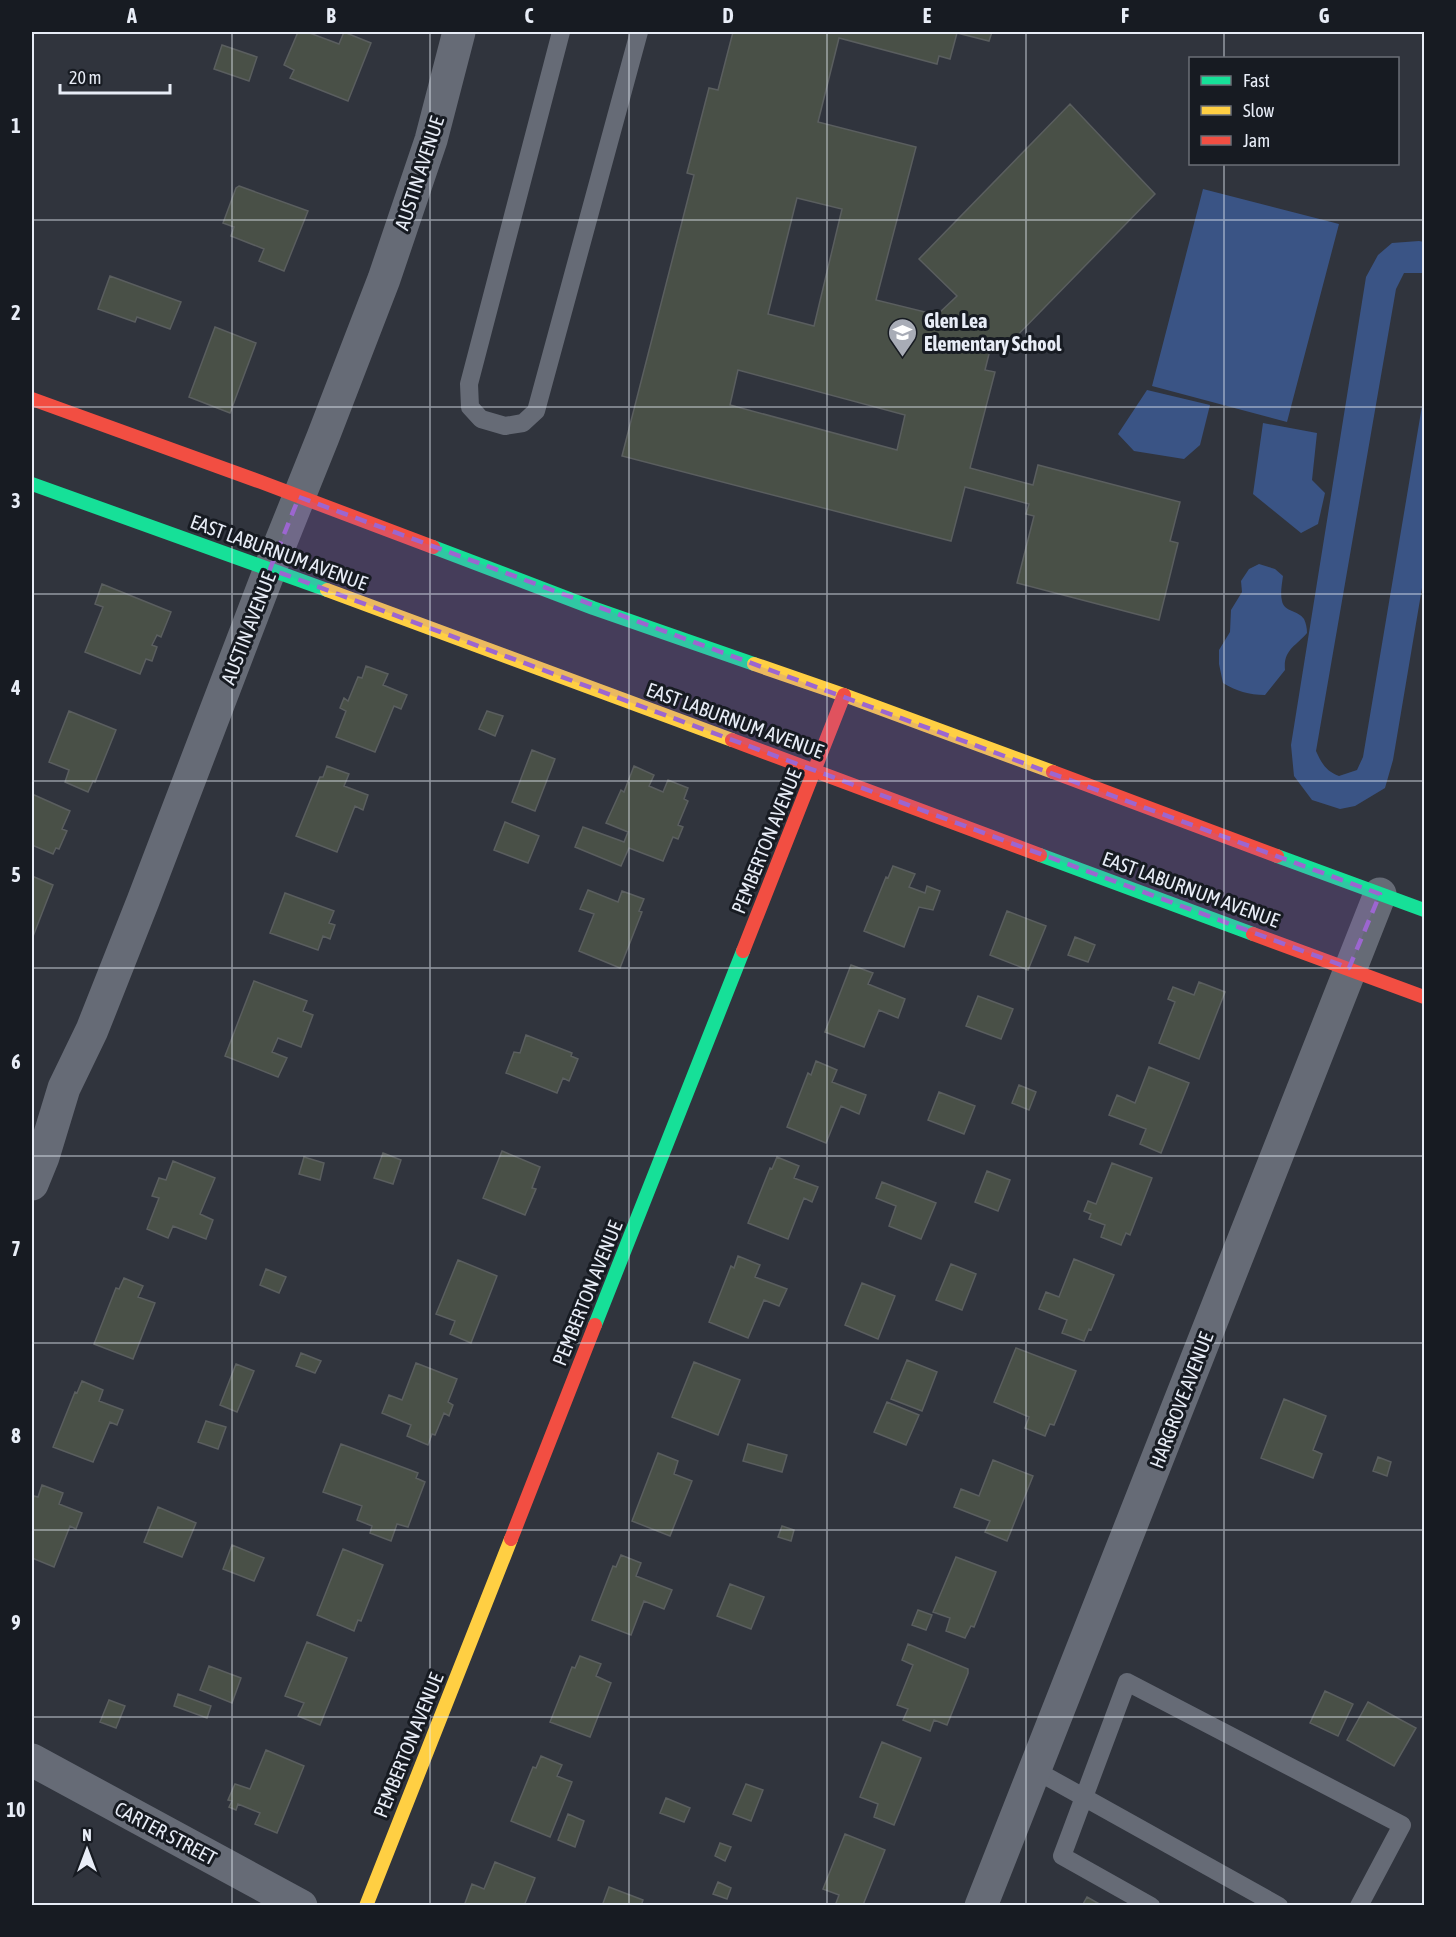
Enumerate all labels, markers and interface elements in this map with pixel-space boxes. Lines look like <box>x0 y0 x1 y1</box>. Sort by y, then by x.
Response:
text: A <box>126 4 137 27</box>
text: B <box>326 4 336 27</box>
text: C <box>525 4 534 27</box>
text: D <box>722 4 734 27</box>
text: E <box>923 4 932 27</box>
text: F <box>1121 4 1129 27</box>
text: G <box>1319 4 1330 27</box>
scale bar <box>60 57 170 95</box>
legend <box>1189 57 1399 165</box>
text: 20 m <box>69 67 101 88</box>
text: Fast <box>1243 70 1270 91</box>
text: Slow <box>1243 100 1274 121</box>
street label: AUSTIN AVENUE <box>390 113 448 233</box>
text: 1 <box>11 114 21 137</box>
text: Jam <box>1243 130 1270 151</box>
text: 2 <box>11 301 21 324</box>
place label: Glen Lea Elementary School <box>924 309 1062 355</box>
school or university icon: Glen Lea Elementary School <box>887 316 919 358</box>
text: 3 <box>11 489 21 512</box>
street label: EAST LABURNUM AVENUE <box>187 509 371 595</box>
street label: AUSTIN AVENUE <box>216 568 280 687</box>
text: 4 <box>10 676 21 699</box>
street label: EAST LABURNUM AVENUE <box>643 677 827 763</box>
street label: PEMBERTON AVENUE <box>726 765 806 917</box>
street label: EAST LABURNUM AVENUE <box>1099 846 1283 932</box>
text: 5 <box>11 863 21 886</box>
text: 6 <box>11 1050 21 1073</box>
street label: PEMBERTON AVENUE <box>547 1217 627 1369</box>
text: 7 <box>11 1237 21 1260</box>
street label: HARGROVE AVENUE <box>1144 1328 1218 1471</box>
text: 8 <box>11 1424 21 1447</box>
text: 9 <box>11 1611 21 1634</box>
street label: PEMBERTON AVENUE <box>368 1669 448 1821</box>
street label: CARTER STREET <box>111 1797 221 1870</box>
text: 10 <box>7 1798 25 1821</box>
north arrow <box>57 1820 117 1880</box>
text: N <box>82 1826 92 1844</box>

